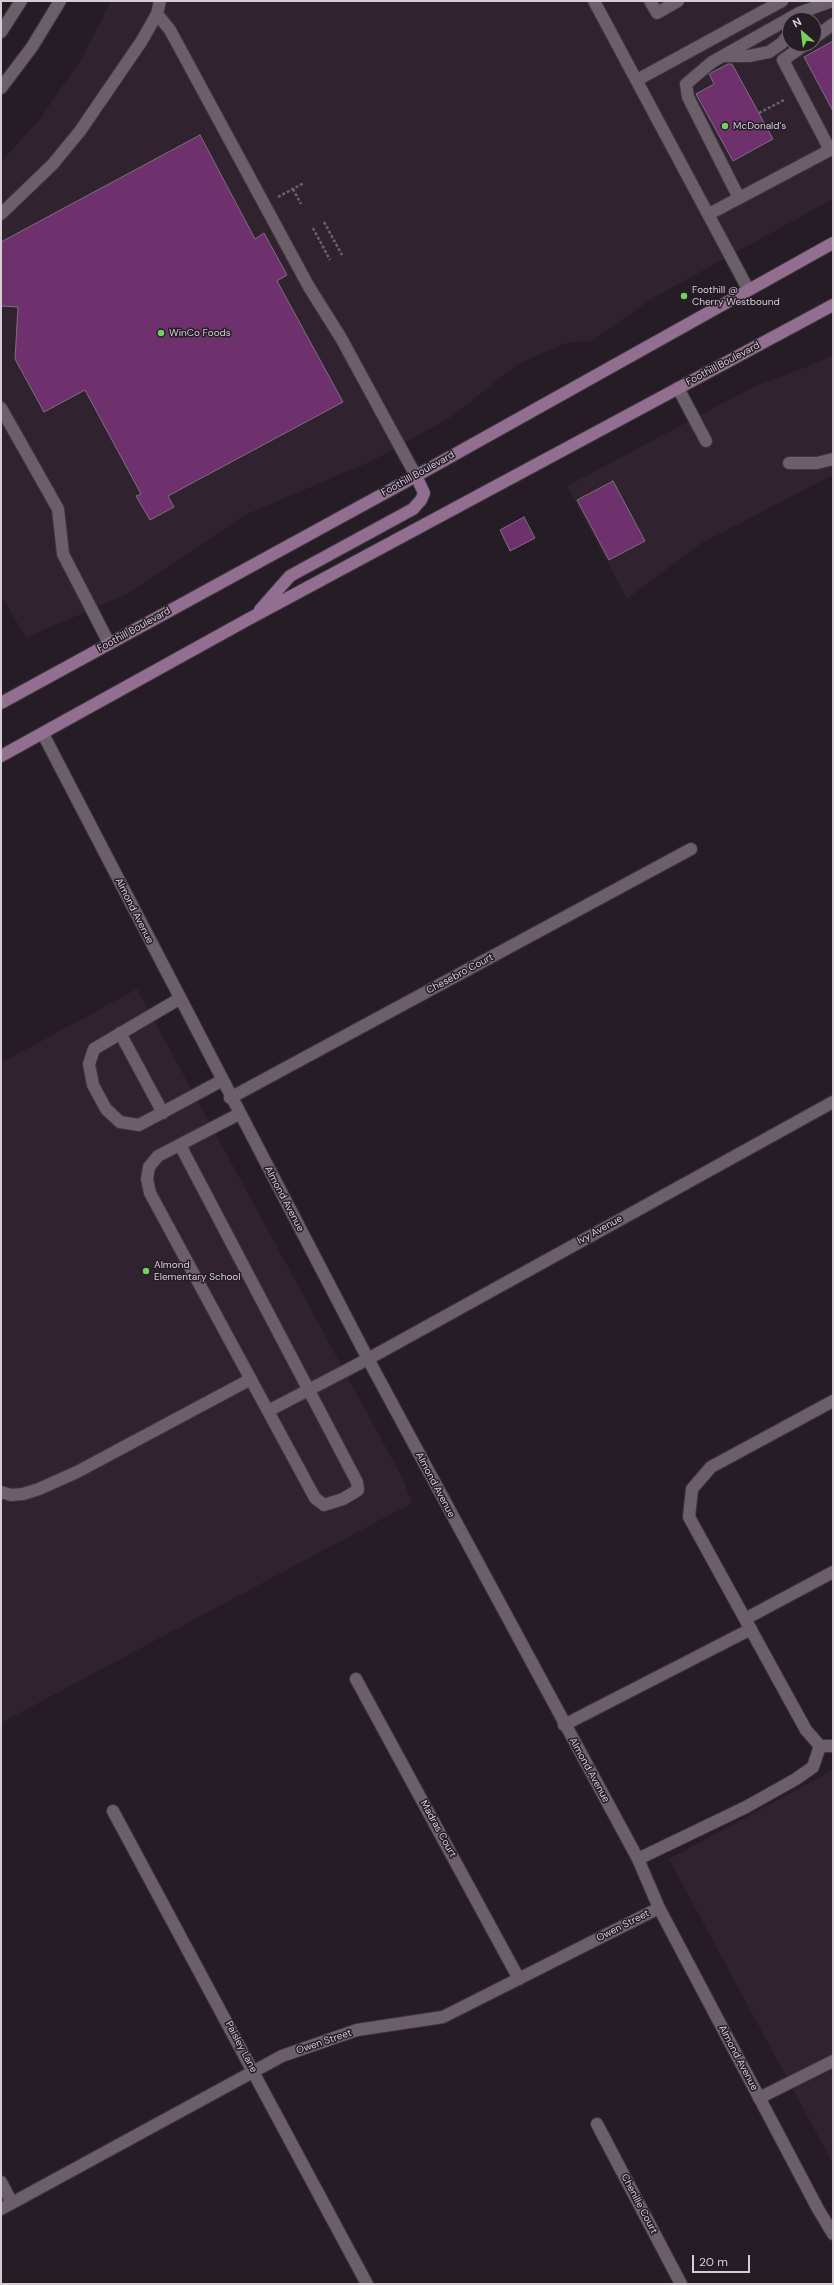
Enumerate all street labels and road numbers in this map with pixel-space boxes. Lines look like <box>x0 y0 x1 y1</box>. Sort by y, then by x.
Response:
street label: Foothill Boulevard <box>684 340 762 388</box>
street label: Foothill Boulevard <box>379 449 457 499</box>
street label: Foothill Boulevard <box>95 605 173 655</box>
street label: Almond Avenue <box>112 876 156 946</box>
street label: Chesebro Court <box>424 951 496 997</box>
street label: Almond Avenue <box>262 1164 306 1234</box>
street label: Ivy Avenue <box>575 1213 625 1247</box>
street label: Almond Avenue <box>413 1450 457 1520</box>
street label: Almond Avenue <box>566 1735 612 1805</box>
street label: Madras Court <box>417 1798 459 1860</box>
street label: Owen Street <box>595 1908 651 1944</box>
street label: Paisley Lane <box>222 2019 260 2075</box>
street label: Almond Avenue <box>716 2023 760 2093</box>
street label: Owen Street <box>295 2027 353 2057</box>
street label: Chenille Court <box>618 2172 660 2236</box>

